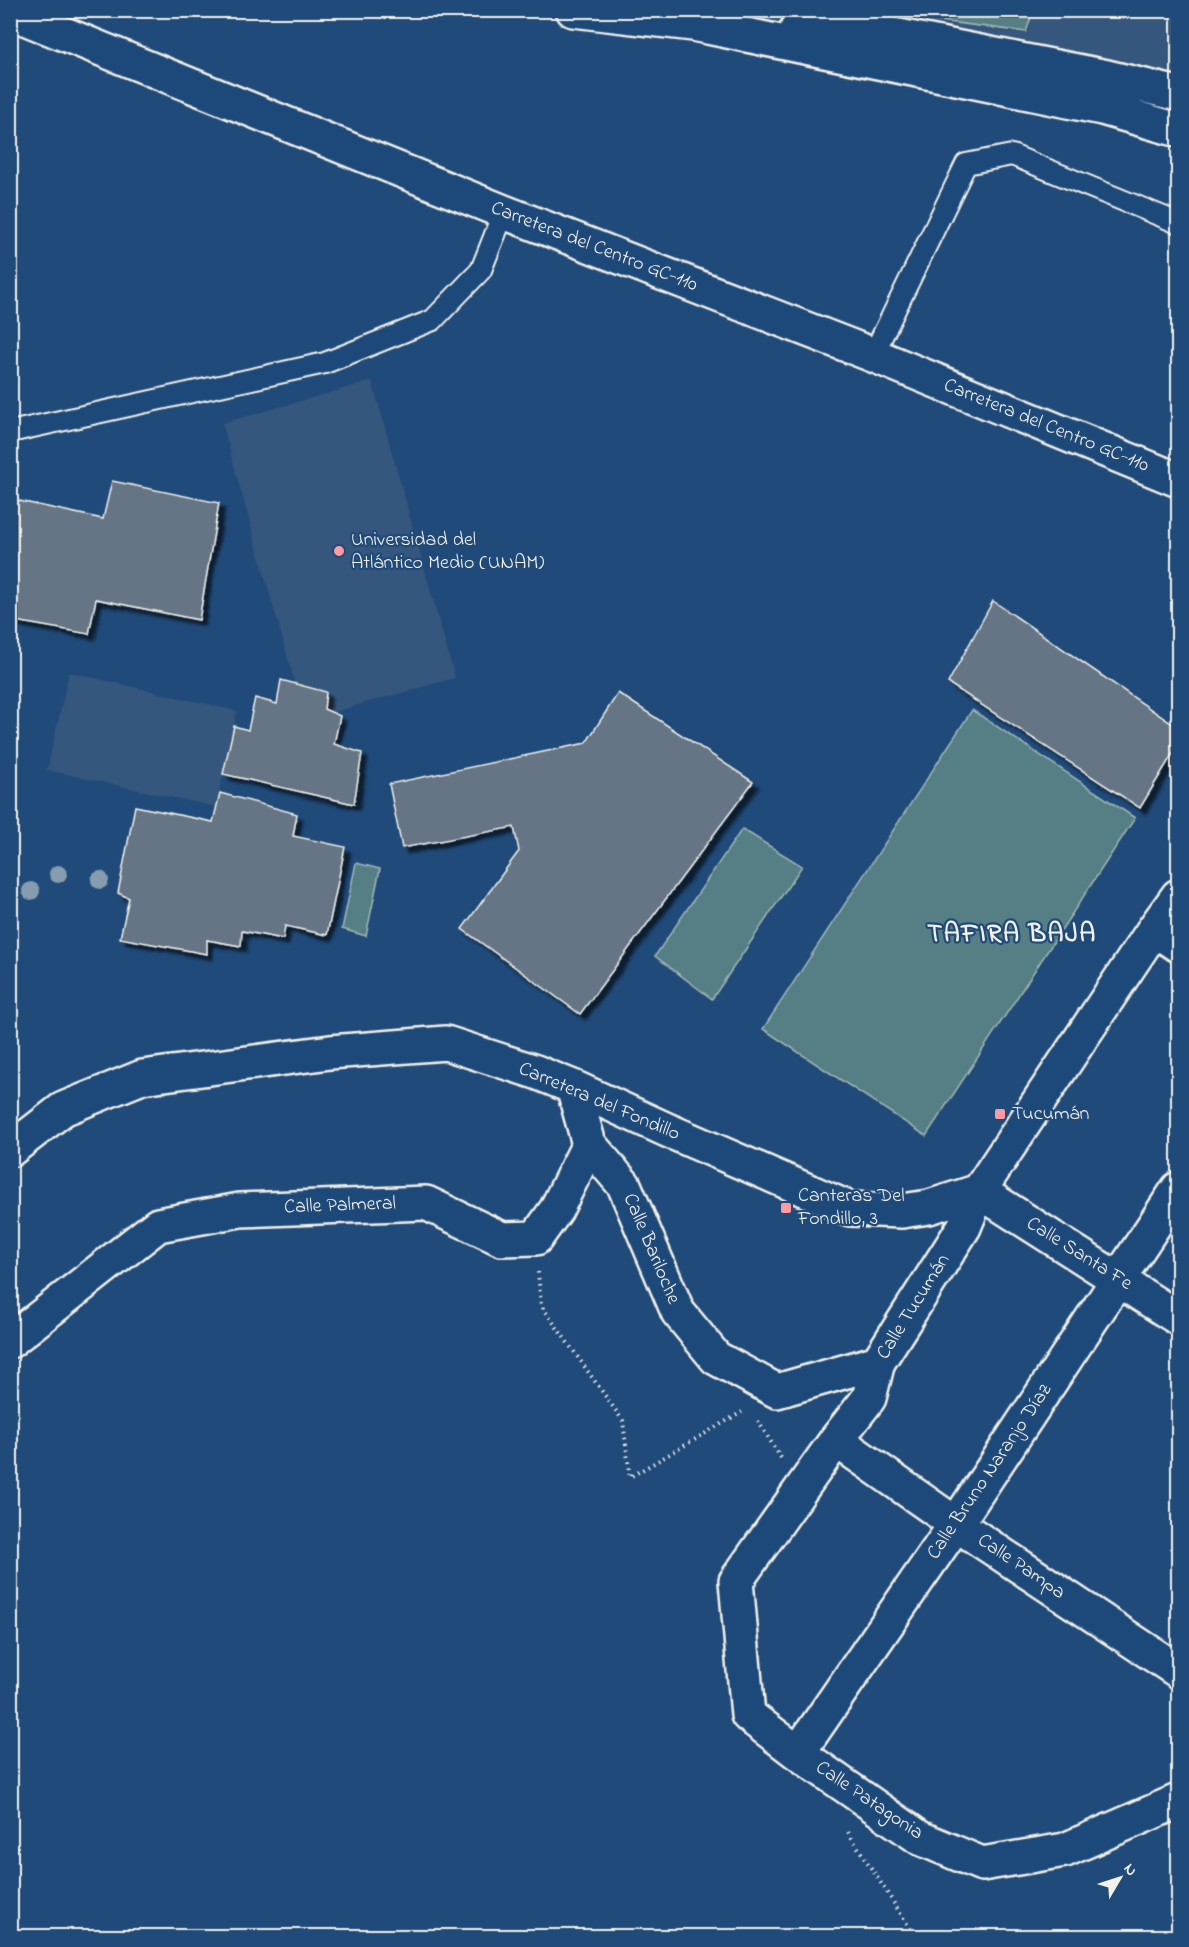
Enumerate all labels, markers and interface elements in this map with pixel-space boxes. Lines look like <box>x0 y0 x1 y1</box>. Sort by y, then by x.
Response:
street label: Carretera del Centro GC-110 <box>486 194 702 300</box>
street label: Carretera del Centro GC-110 <box>939 371 1153 481</box>
place label: Universidad del Atlántico Medio (UNAM) <box>351 526 544 578</box>
marker: Universidad del Atlántico Medio (UNAM) <box>332 544 346 558</box>
district label: TAFIRA BAJA <box>927 916 1097 954</box>
street label: Carretera del Fondillo <box>514 1055 684 1149</box>
place label: Tucumán <box>1012 1100 1090 1129</box>
marker: Tucumán <box>993 1107 1007 1121</box>
place label: Canteras Del Fondillo, 3 <box>797 1182 905 1234</box>
street label: Calle Bariloche <box>615 1189 687 1309</box>
street label: Calle Palmeral <box>284 1190 396 1222</box>
marker: Canteras Del Fondillo, 3 <box>779 1201 793 1215</box>
street label: Calle Santa Fe <box>1020 1210 1138 1298</box>
street label: Calle Tucumán <box>870 1248 958 1366</box>
street label: Calle Bruno Naranjo Díaz <box>920 1378 1060 1566</box>
street label: Calle Pampa <box>971 1527 1071 1607</box>
street label: Calle Patagonia <box>809 1754 929 1849</box>
north arrow <box>1090 1848 1150 1908</box>
text: N <box>1117 1858 1143 1882</box>

